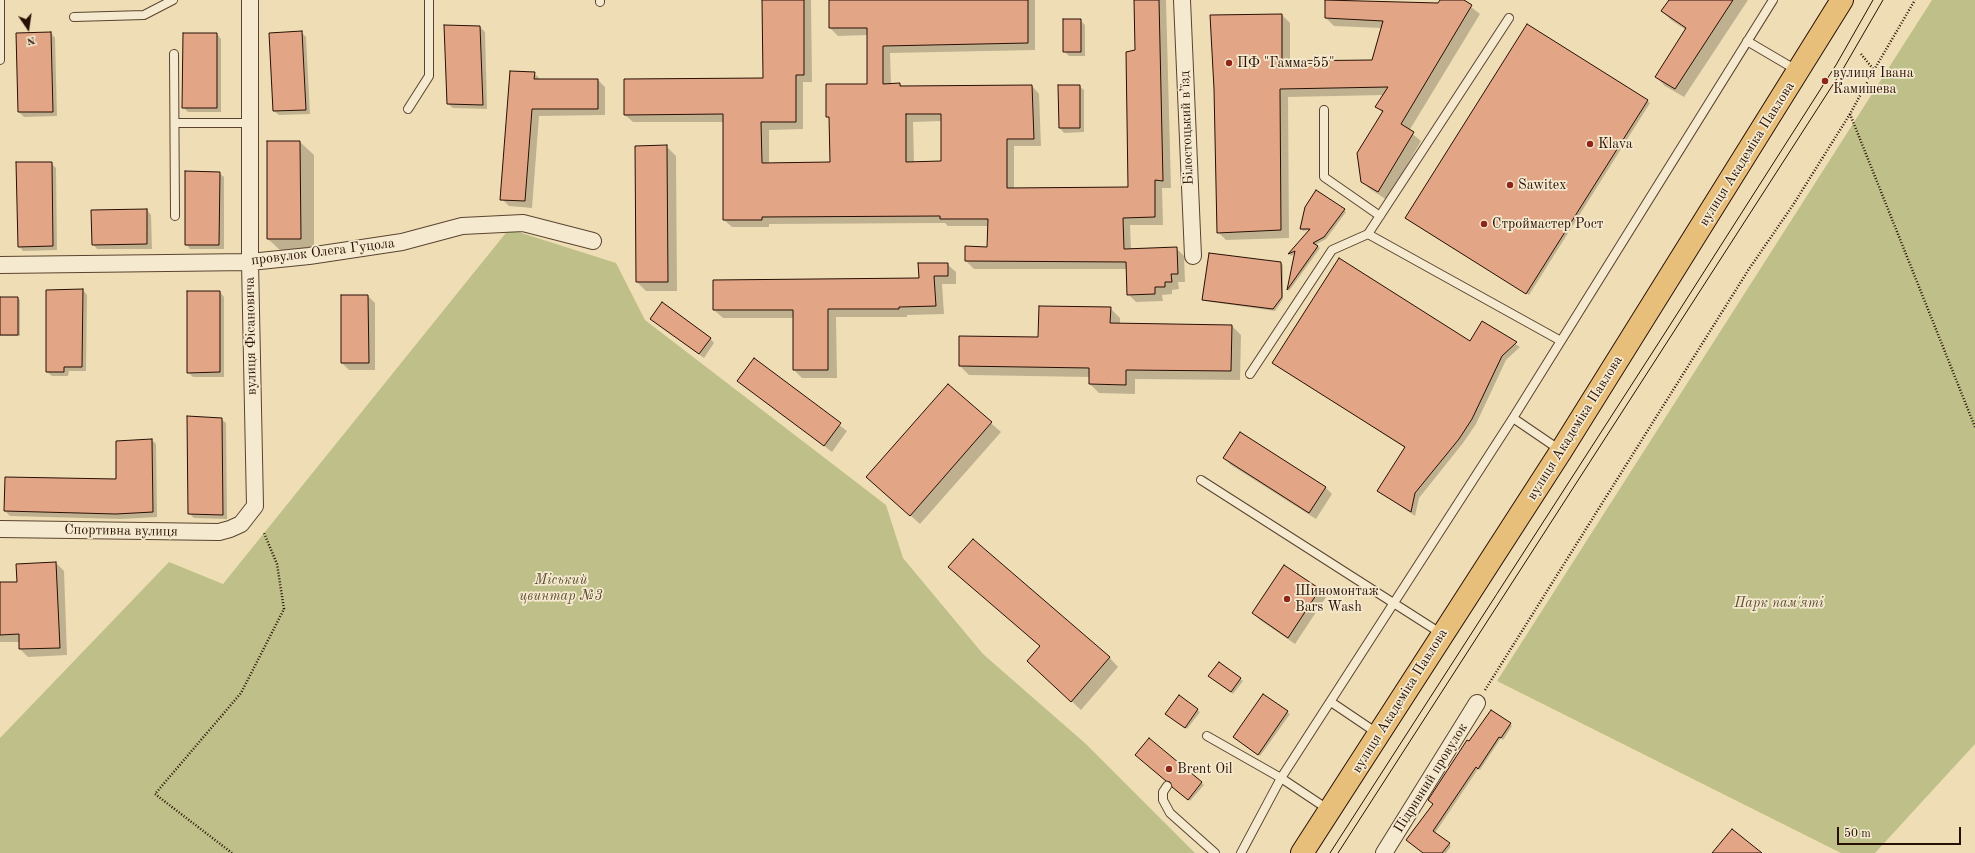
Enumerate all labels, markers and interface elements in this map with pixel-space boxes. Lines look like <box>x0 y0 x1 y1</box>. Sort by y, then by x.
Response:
north arrow <box>8 8 48 48</box>
text: N <box>25 34 36 46</box>
place label: ПФ "Гамма-55" <box>1237 55 1334 71</box>
marker: ПФ "Гамма-55" <box>1224 58 1234 68</box>
place label: вулиця Івана Камишева <box>1833 65 1914 98</box>
street label: Білостоцький в’їзд <box>1177 71 1197 185</box>
marker: вулиця Івана Камишева <box>1820 76 1830 86</box>
street label: вулиця Академіка Павлова <box>1696 79 1798 229</box>
place label: Klava <box>1598 136 1633 152</box>
marker: Klava <box>1585 139 1595 149</box>
place label: Sawitex <box>1518 177 1567 193</box>
marker: Sawitex <box>1505 180 1515 190</box>
place label: Строймастер Рост <box>1492 216 1603 232</box>
marker: Строймастер Рост <box>1479 219 1489 229</box>
street label: провулок Олега Гуцола <box>250 235 396 269</box>
street label: вулиця Фісановича <box>242 277 260 395</box>
street label: вулиця Академіка Павлова <box>1524 353 1626 503</box>
street label: Спортивна вулиця <box>64 522 178 540</box>
park label: Міський цвинтар №3 <box>519 572 603 604</box>
place label: Шиномонтаж Bars Wash <box>1295 583 1379 616</box>
marker: Шиномонтаж Bars Wash <box>1282 594 1292 604</box>
park label: Парк пам'яті <box>1734 595 1824 611</box>
street label: вулиця Академіка Павлова <box>1349 626 1451 776</box>
street label: Підривний провулок <box>1390 720 1472 836</box>
place label: Brent Oil <box>1177 761 1233 777</box>
marker: Brent Oil <box>1164 764 1174 774</box>
scale bar <box>1839 819 1963 845</box>
text: 50 m <box>1844 828 1871 840</box>

